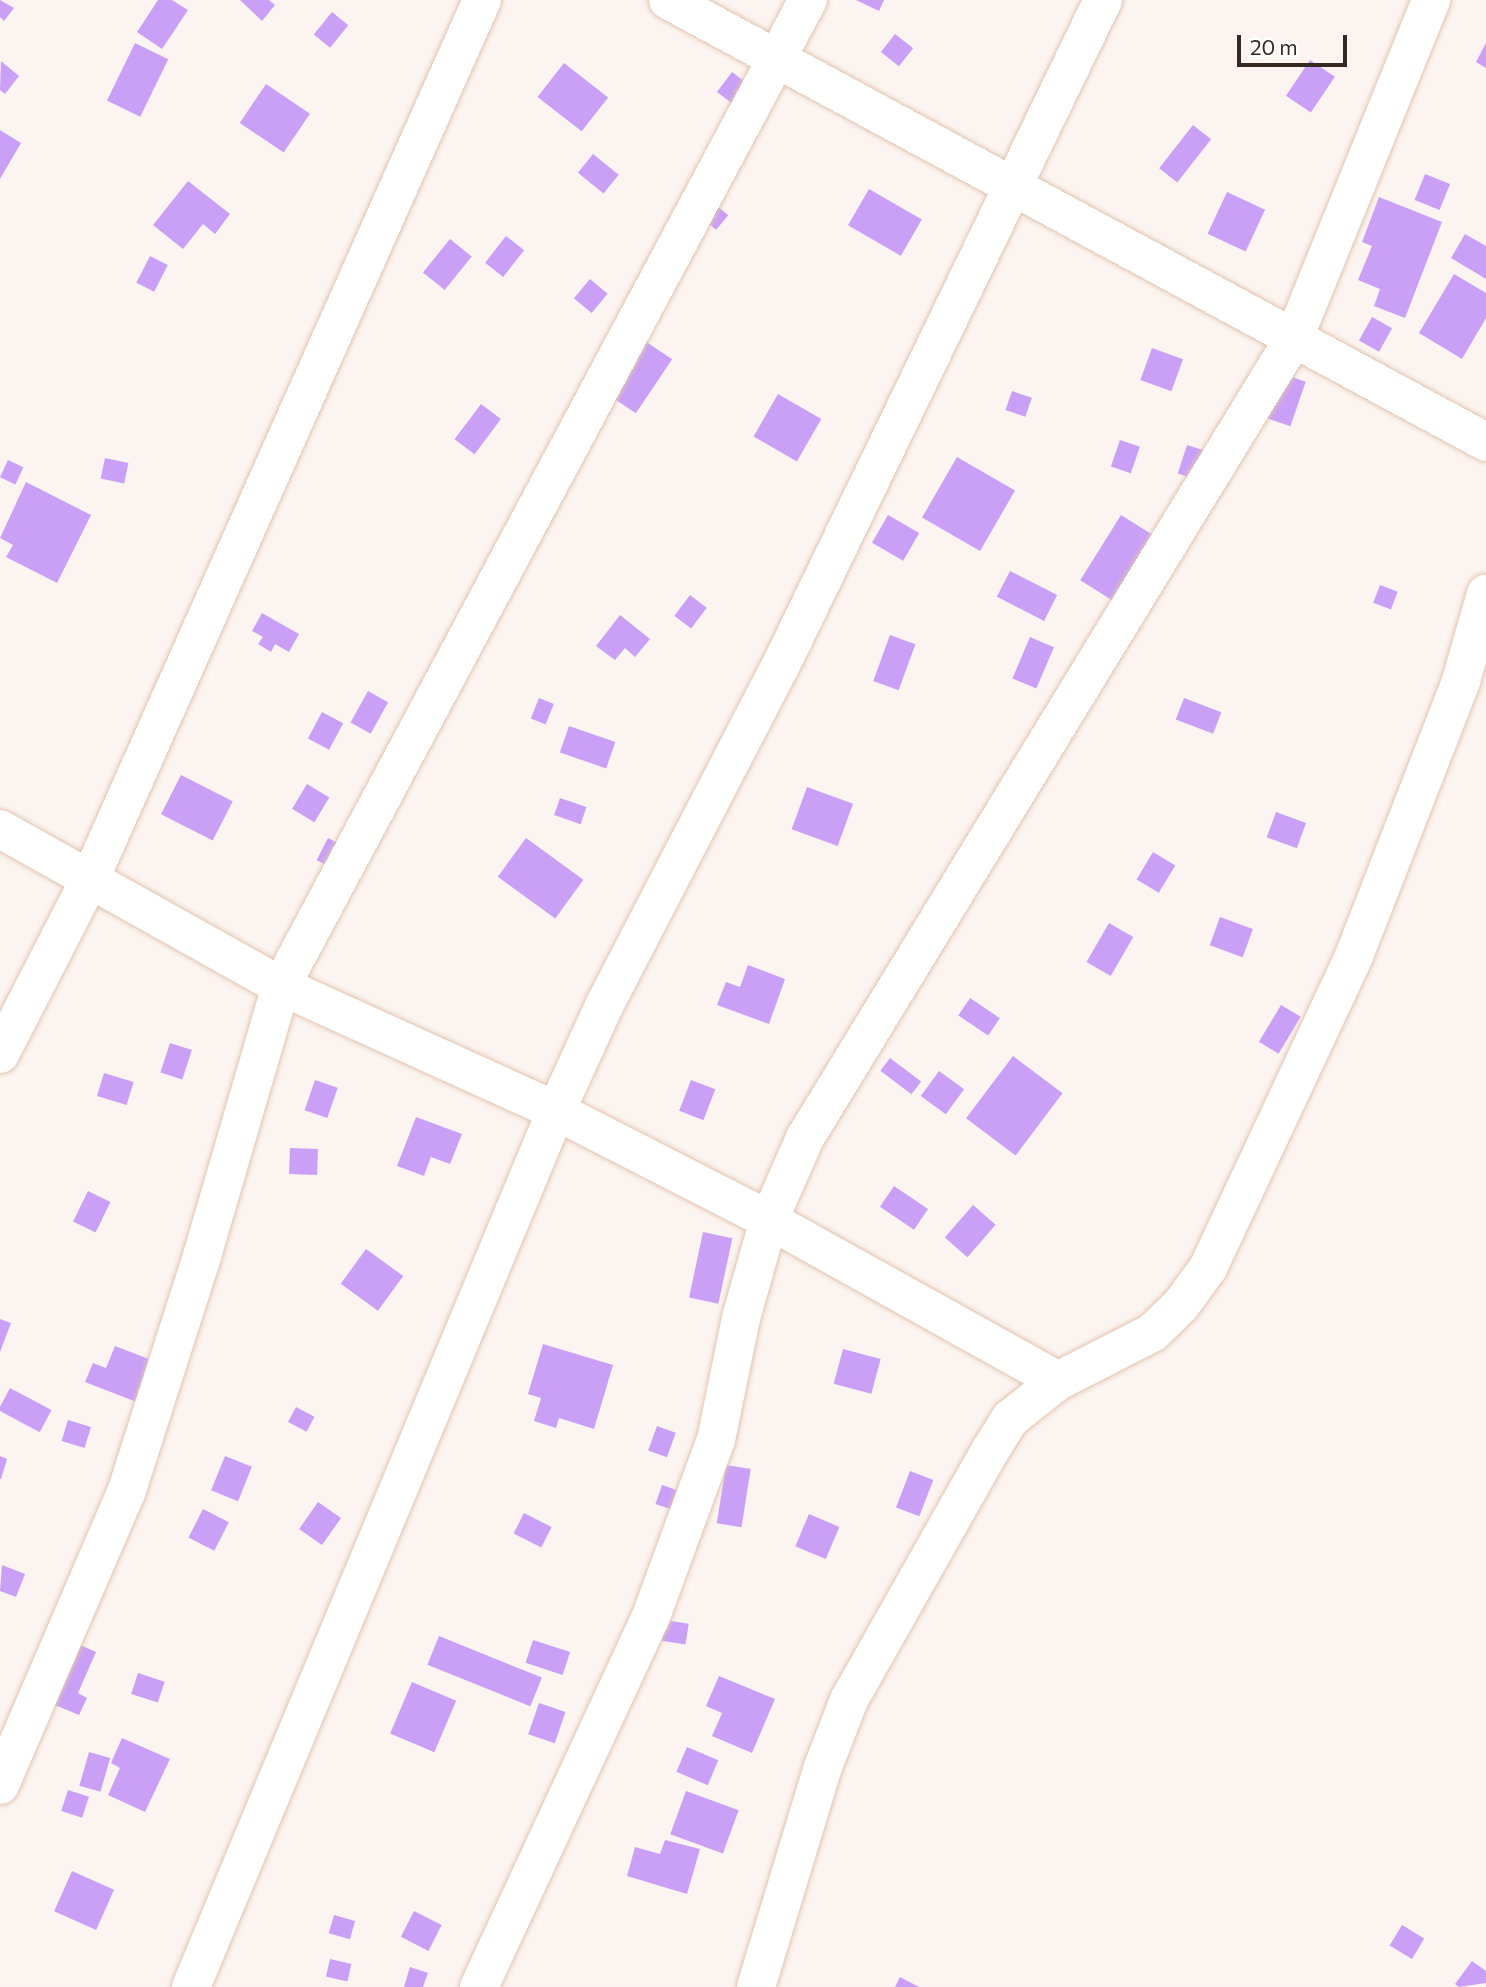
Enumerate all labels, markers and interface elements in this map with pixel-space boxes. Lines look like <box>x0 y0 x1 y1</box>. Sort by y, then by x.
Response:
scale bar <box>1241 21 1351 65</box>
text: 20 m <box>1250 34 1298 59</box>

